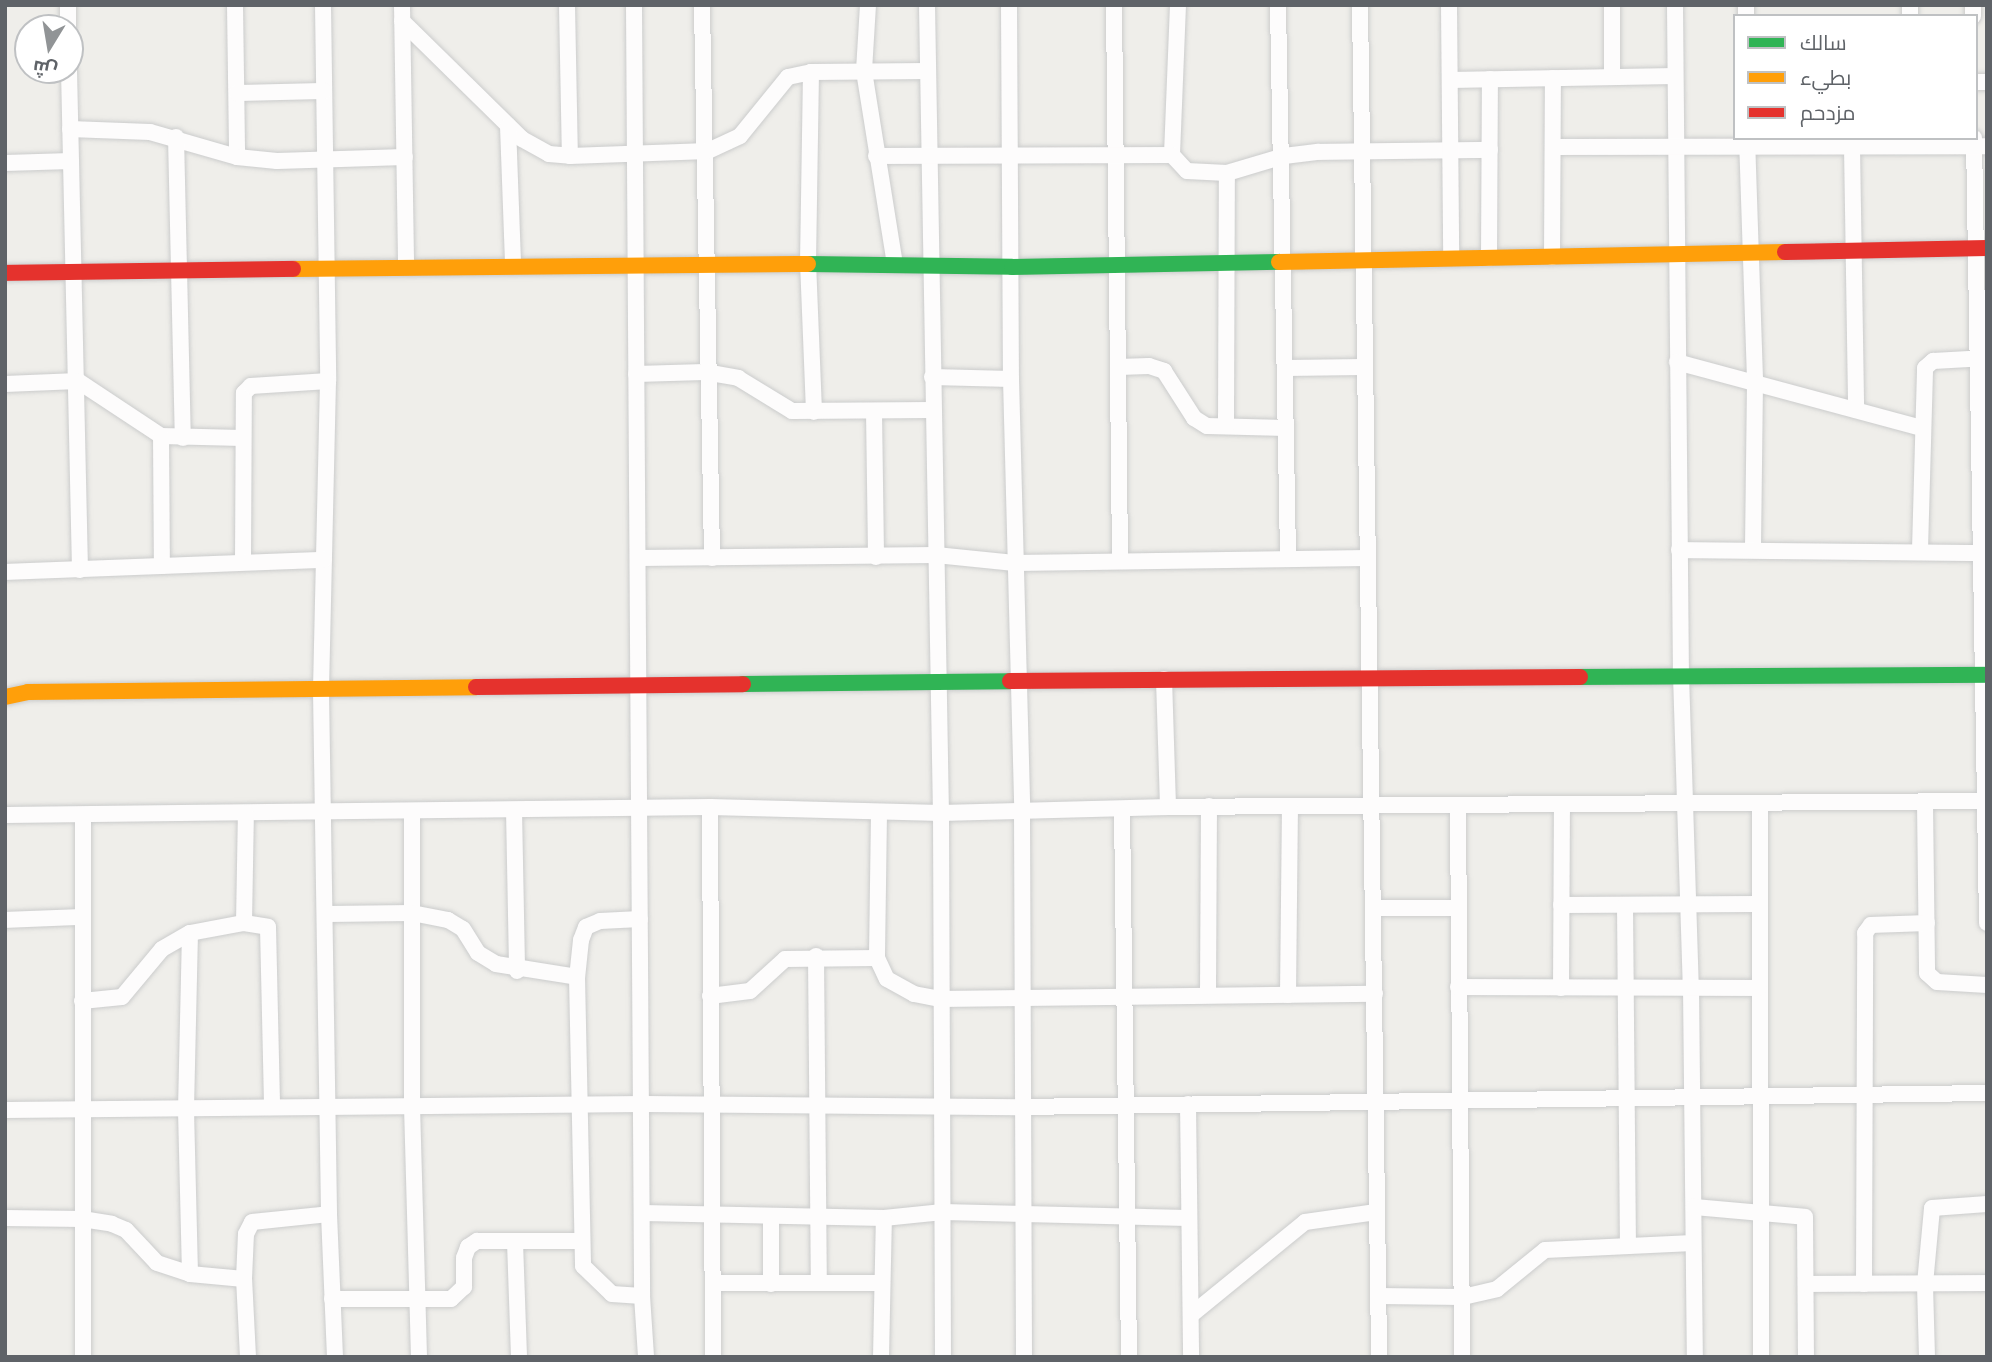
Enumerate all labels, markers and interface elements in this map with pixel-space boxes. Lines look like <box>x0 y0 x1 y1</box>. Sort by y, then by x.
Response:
north arrow <box>14 14 84 84</box>
legend <box>1733 14 1978 140</box>
text: سالك <box>1800 31 1847 56</box>
text: ش <box>31 55 59 82</box>
text: بطيء <box>1800 66 1851 91</box>
text: مزدحم <box>1800 101 1855 126</box>

